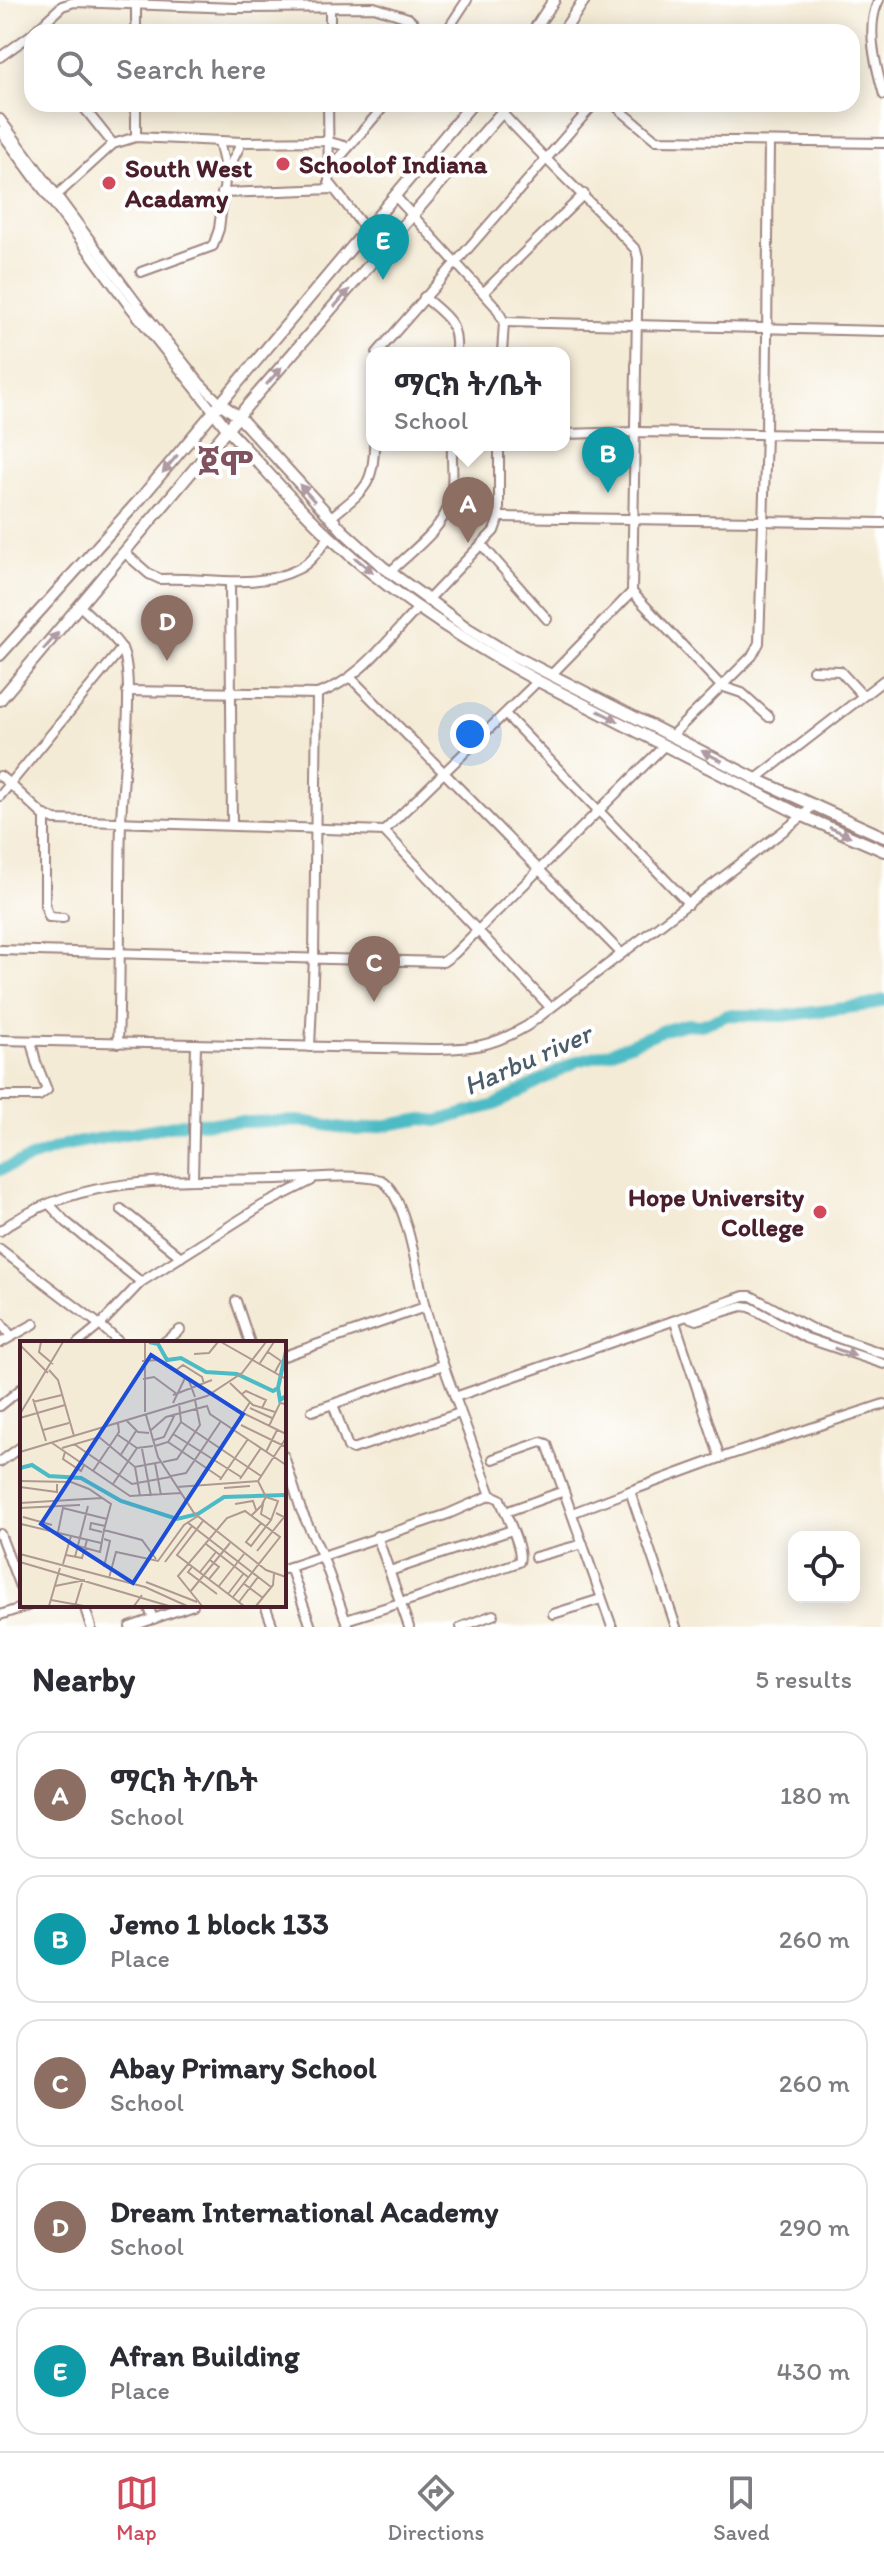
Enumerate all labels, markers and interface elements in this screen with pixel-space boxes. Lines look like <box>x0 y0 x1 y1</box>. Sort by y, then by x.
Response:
search box <box>24 24 860 112</box>
icon: search <box>52 46 96 90</box>
text: Search here <box>116 50 266 87</box>
place label: Schoolof Indiana <box>299 148 488 180</box>
place label: South West Acadamy <box>124 152 252 214</box>
marker: Schoolof Indiana <box>274 155 292 173</box>
marker: South West Acadamy <box>100 174 118 192</box>
pin: E <box>357 214 409 280</box>
one-way arrow <box>333 288 350 308</box>
popup <box>366 347 570 451</box>
text: ማርክ ት/ቤት <box>394 366 542 403</box>
one-way arrow <box>265 367 283 386</box>
text: School <box>394 404 468 436</box>
pin: B <box>582 427 634 493</box>
district label: ጀሞ <box>198 443 254 484</box>
one-way arrow <box>162 454 179 474</box>
pin: A <box>442 477 494 543</box>
one-way arrow <box>298 484 316 503</box>
one-way arrow <box>353 556 373 573</box>
pin: D <box>141 595 193 661</box>
one-way arrow <box>42 632 59 652</box>
one-way arrow <box>596 709 619 723</box>
your location <box>450 714 490 754</box>
one-way arrow <box>701 750 724 763</box>
one-way arrow <box>828 826 852 839</box>
pin: C <box>348 936 400 1002</box>
water label: Harbu river <box>458 1014 599 1102</box>
place label: Hope University College <box>628 1181 805 1243</box>
marker: Hope University College <box>811 1203 829 1221</box>
inset map <box>20 1341 286 1607</box>
one-way arrow <box>833 1347 857 1359</box>
map controls <box>788 1531 860 1603</box>
button: locate <box>788 1531 860 1603</box>
text: Nearby <box>32 1659 135 1700</box>
text: 5 results <box>755 1663 852 1695</box>
text: ማርክ ት/ቤት <box>110 1762 258 1799</box>
text: A <box>52 1779 68 1811</box>
text: 180 m <box>780 1779 850 1811</box>
text: School <box>110 1800 184 1832</box>
text: Jemo 1 block 133 <box>110 1905 329 1942</box>
text: B <box>52 1923 68 1955</box>
text: 260 m <box>779 1923 850 1955</box>
text: Place <box>110 1942 170 1974</box>
text: Abay Primary School <box>110 2049 376 2086</box>
text: C <box>52 2067 68 2099</box>
text: 260 m <box>779 2067 850 2099</box>
text: School <box>110 2086 184 2118</box>
text: Dream International Academy <box>110 2193 498 2230</box>
text: D <box>51 2211 69 2243</box>
text: 290 m <box>779 2211 850 2243</box>
text: School <box>110 2230 184 2262</box>
text: Afran Building <box>110 2337 299 2374</box>
text: E <box>53 2355 67 2387</box>
text: 430 m <box>776 2355 850 2387</box>
text: Place <box>110 2374 170 2406</box>
tab: Map <box>115 2471 159 2546</box>
tab: Directions <box>388 2471 484 2546</box>
tab: Saved <box>713 2471 769 2546</box>

